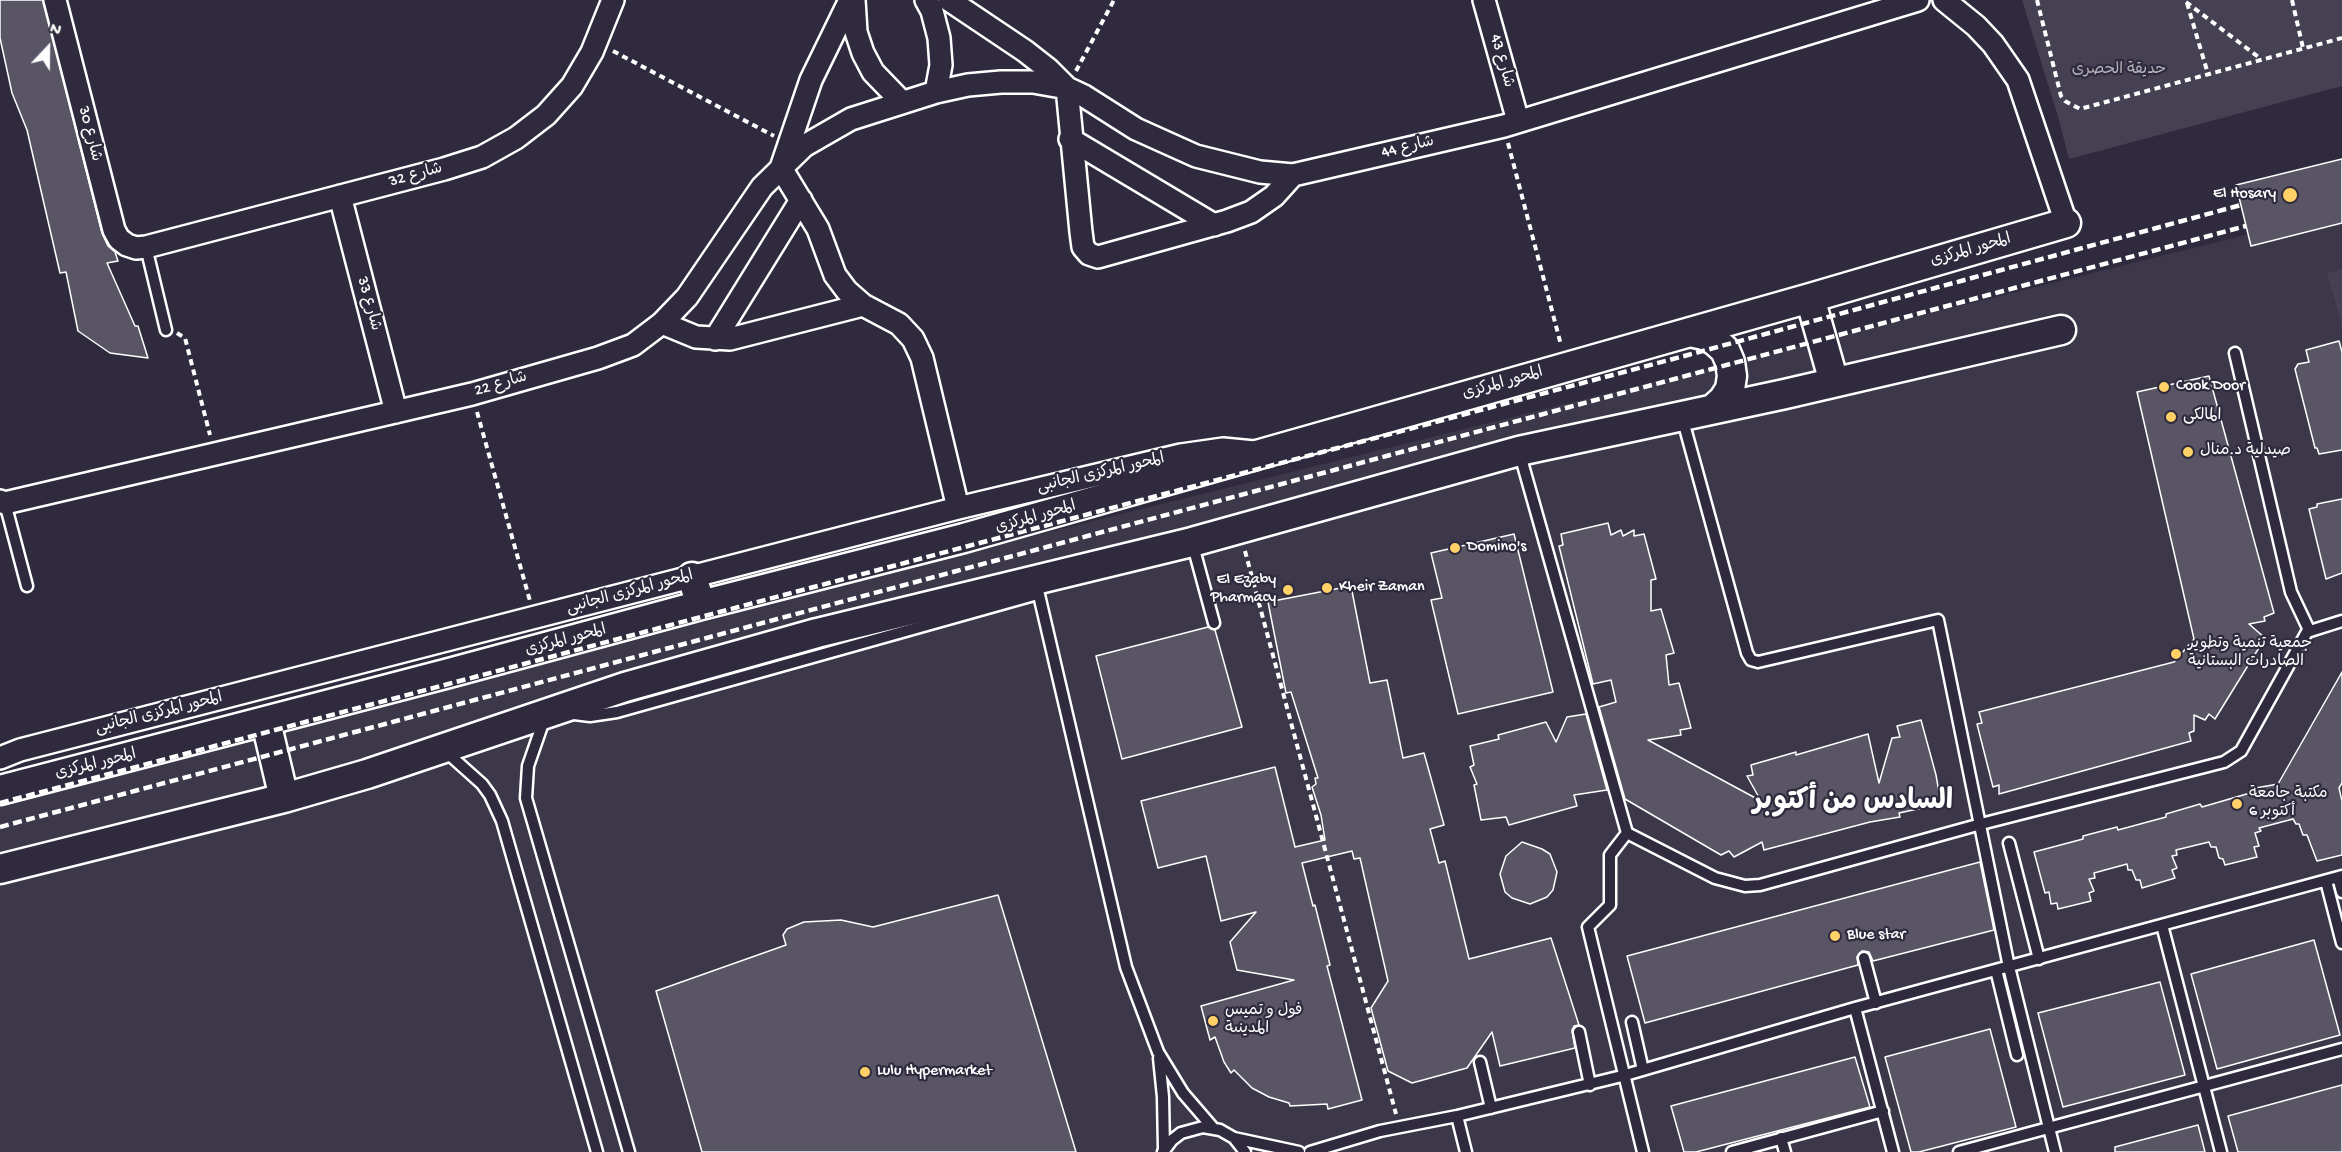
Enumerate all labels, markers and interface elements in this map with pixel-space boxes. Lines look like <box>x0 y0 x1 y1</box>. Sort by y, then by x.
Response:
north arrow <box>18 18 78 78</box>
text: N <box>47 20 63 42</box>
street label: شارع 43 <box>1485 32 1517 90</box>
park label: حديقة الحصرى <box>2072 61 2166 81</box>
street label: شارع 30 <box>73 105 105 163</box>
street label: شارع 44 <box>1380 133 1436 163</box>
street label: شارع 32 <box>387 160 445 192</box>
place label: El Hosary <box>2213 185 2276 205</box>
marker: El Hosary <box>2281 186 2299 204</box>
street label: المحور المركزى <box>1928 230 2014 272</box>
street label: شارع 33 <box>352 275 384 333</box>
street label: المحور المركزى <box>1460 363 1546 405</box>
street label: شارع 22 <box>472 368 530 402</box>
place label: Cook Door <box>2176 377 2245 397</box>
marker: Cook Door <box>2157 380 2171 394</box>
place label: المالكى <box>2183 407 2221 427</box>
marker: المالكى <box>2164 410 2178 424</box>
place label: صيدلية د.منال <box>2200 442 2291 462</box>
marker: صيدلية د.منال <box>2181 445 2195 459</box>
street label: المحور المركزى الجانبى <box>1035 450 1167 498</box>
street label: المحور المركزى <box>993 497 1079 539</box>
place label: Domino's <box>1467 538 1526 558</box>
marker: Domino's <box>1448 541 1462 555</box>
street label: المحور المركزى الجانبى <box>564 567 696 619</box>
place label: El Ezaby Pharmacy <box>1210 571 1276 609</box>
place label: Kheir Zaman <box>1339 578 1425 598</box>
marker: Kheir Zaman <box>1320 581 1334 595</box>
marker: El Ezaby Pharmacy <box>1281 583 1295 597</box>
street label: المحور المركزى <box>523 621 609 661</box>
place label: جمعية تنمية وتطوير الصادرات البستانية <box>2188 635 2312 673</box>
marker: جمعية تنمية وتطوير الصادرات البستانية <box>2169 647 2183 661</box>
street label: المحور المركزى الجانبى <box>93 689 225 739</box>
street label: المحور المركزى <box>53 746 139 784</box>
place label: مكتبة جامعة 6 أكتوبر <box>2249 785 2328 823</box>
district label: السادس من أكتوبر <box>1753 787 1953 821</box>
marker: مكتبة جامعة 6 أكتوبر <box>2230 797 2244 811</box>
place label: Blue star <box>1847 926 1905 946</box>
marker: Blue star <box>1828 929 1842 943</box>
place label: فول و تميس المدينىة <box>1225 1002 1302 1040</box>
marker: فول و تميس المدينىة <box>1206 1014 1220 1028</box>
place label: Lulu Hypermarket <box>877 1062 992 1082</box>
marker: Lulu Hypermarket <box>858 1065 872 1079</box>

